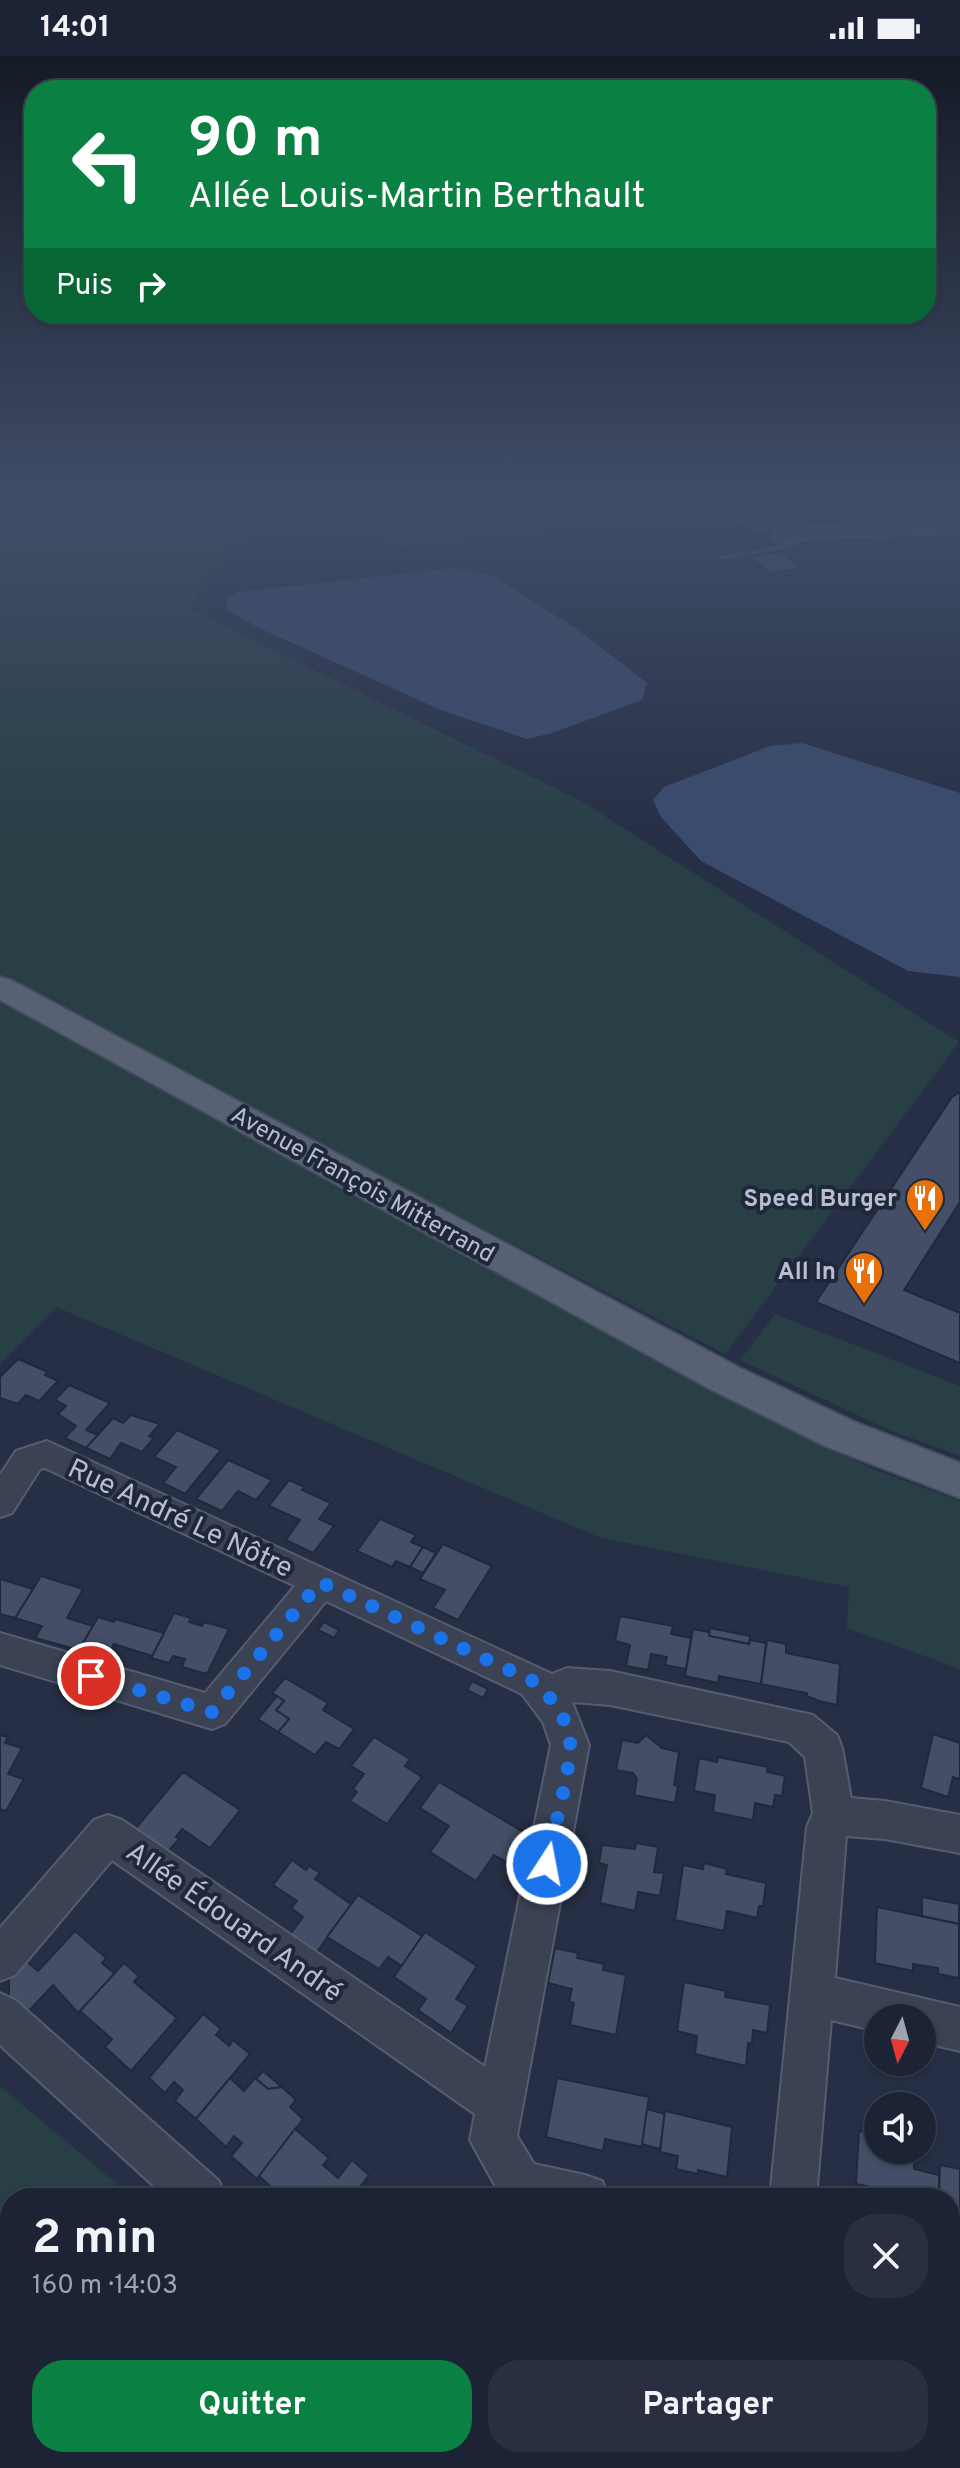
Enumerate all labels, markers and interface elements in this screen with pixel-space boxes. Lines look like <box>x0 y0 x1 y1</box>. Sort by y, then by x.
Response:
text: 14:01 <box>40 10 110 47</box>
text: 90 m <box>188 106 323 176</box>
icon: left <box>56 112 160 216</box>
text: Allée Louis-Martin Berthault <box>188 175 645 221</box>
icon: right <box>129 264 173 308</box>
text: Puis <box>56 268 113 305</box>
street label: Avenue François Mitterrand <box>225 1101 499 1271</box>
restaurant icon: Speed Burger <box>904 1177 946 1232</box>
place label: Speed Burger <box>744 1185 897 1215</box>
restaurant icon: All In <box>843 1250 885 1305</box>
place label: All In <box>778 1258 836 1288</box>
street label: Rue André Le Nôtre <box>61 1452 298 1588</box>
pin <box>57 1642 125 1710</box>
icon: arrive <box>69 1654 113 1698</box>
position arrow <box>505 1822 589 1906</box>
street label: Allée Édouard André <box>118 1834 350 2012</box>
north arrow <box>864 2004 936 2076</box>
map controls <box>864 2004 936 2164</box>
button: sound <box>864 2092 936 2164</box>
text: 2 min <box>32 2210 157 2270</box>
button: close <box>844 2214 928 2298</box>
text: 160 m · 14:03 <box>32 2270 178 2303</box>
button: Quitter <box>32 2360 472 2452</box>
button: Partager <box>488 2360 928 2452</box>

